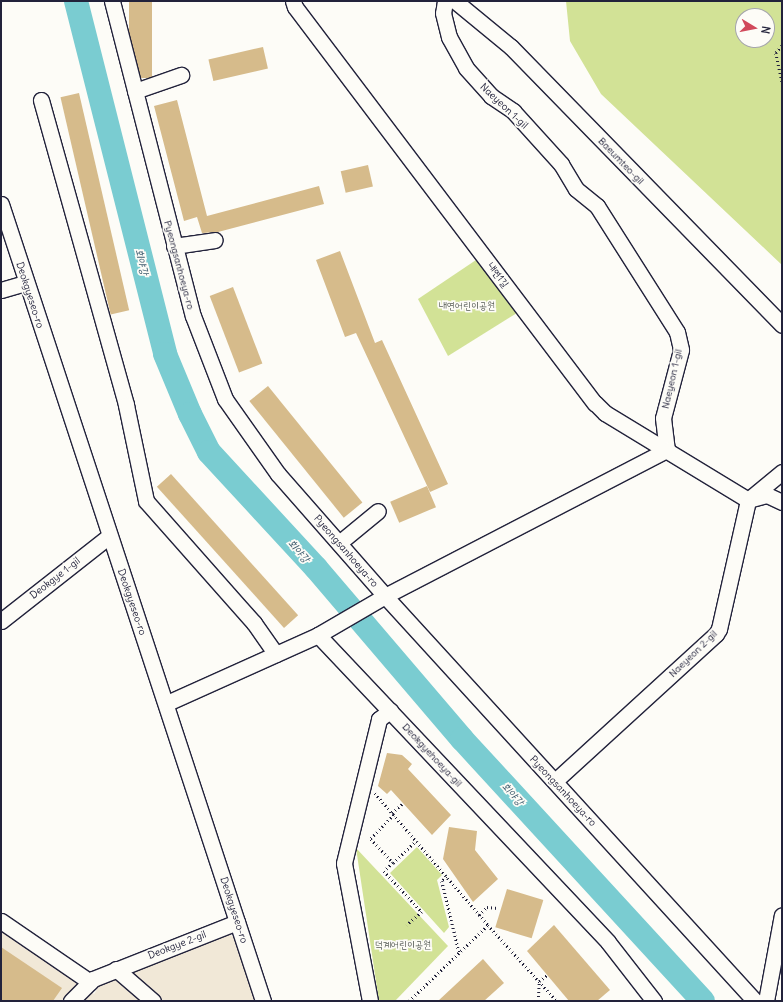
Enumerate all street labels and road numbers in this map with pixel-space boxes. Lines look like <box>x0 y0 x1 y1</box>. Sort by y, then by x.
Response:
street label: Naeyeon 1-gil <box>478 81 530 131</box>
street label: Baeumteo-gil <box>596 135 646 187</box>
street label: Pyeongsanhoeya-ro <box>161 219 197 311</box>
street label: Deokgyeseo-ro <box>14 260 46 330</box>
street label: 내연1길 <box>485 260 511 290</box>
street label: Naeyeon 1-gil <box>659 348 685 410</box>
street label: Pyeongsanhoeya-ro <box>311 512 381 590</box>
street label: Deokgye 1-gil <box>27 555 83 601</box>
street label: Deokgyeseo-ro <box>115 567 149 637</box>
street label: Naeyeon 2-gil <box>666 628 720 680</box>
street label: Deokgyehoeya-gil <box>400 721 464 789</box>
street label: Pyeongsanhoeya-ro <box>527 753 599 829</box>
street label: Deokgyeseo-ro <box>218 875 250 945</box>
street label: Deokgye 2-gil <box>146 928 208 962</box>

